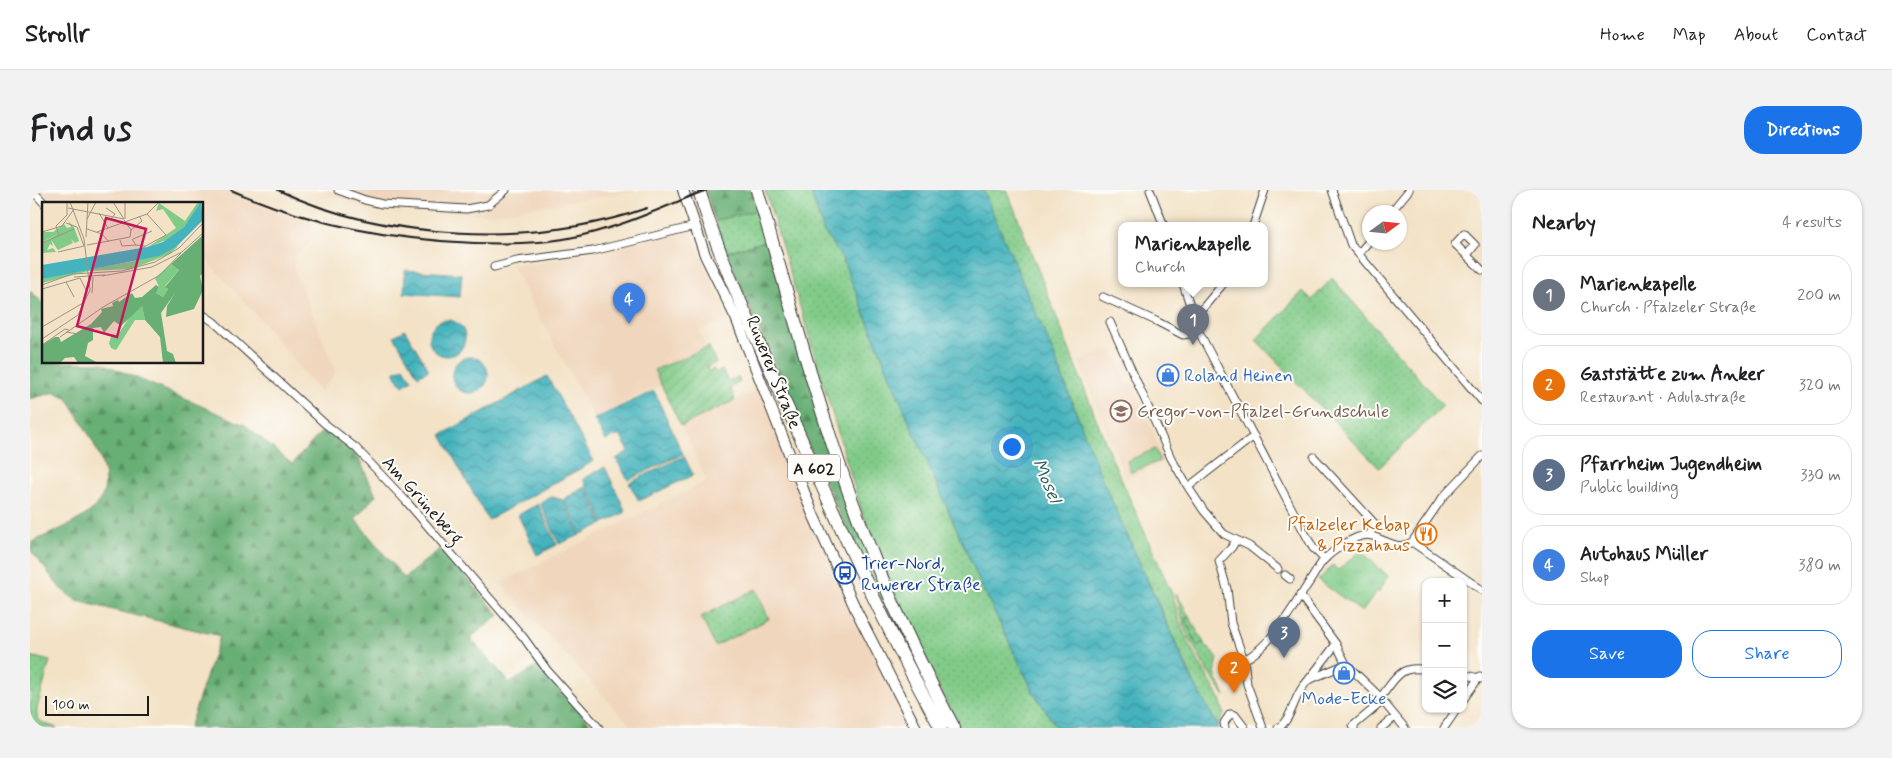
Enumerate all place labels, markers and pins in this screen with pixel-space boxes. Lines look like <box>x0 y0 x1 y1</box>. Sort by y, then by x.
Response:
pin: 4 <box>613 283 645 324</box>
pin: 1 <box>1177 304 1209 345</box>
shop icon: Roland Heinen <box>1156 363 1180 387</box>
place label: Roland Heinen <box>1184 364 1293 388</box>
school or university icon: Gregor-von-Pfalzel-Grundschule <box>1109 399 1133 423</box>
place label: Gregor-von-Pfalzel-Grundschule <box>1137 400 1389 425</box>
place label: Pfalzeler Kebap & Pizzahaus <box>1287 513 1410 558</box>
restaurant icon: Pfalzeler Kebap & Pizzahaus <box>1414 522 1438 546</box>
place label: Trier-Nord, Ruwerer Straße <box>861 552 981 597</box>
bus stop icon: Trier-Nord, Ruwerer Straße <box>833 561 857 585</box>
pin: 3 <box>1268 617 1300 658</box>
pin: 2 <box>1218 652 1250 693</box>
shop icon: Mode-Ecke <box>1332 661 1356 685</box>
place label: Mode-Ecke <box>1302 687 1386 711</box>

